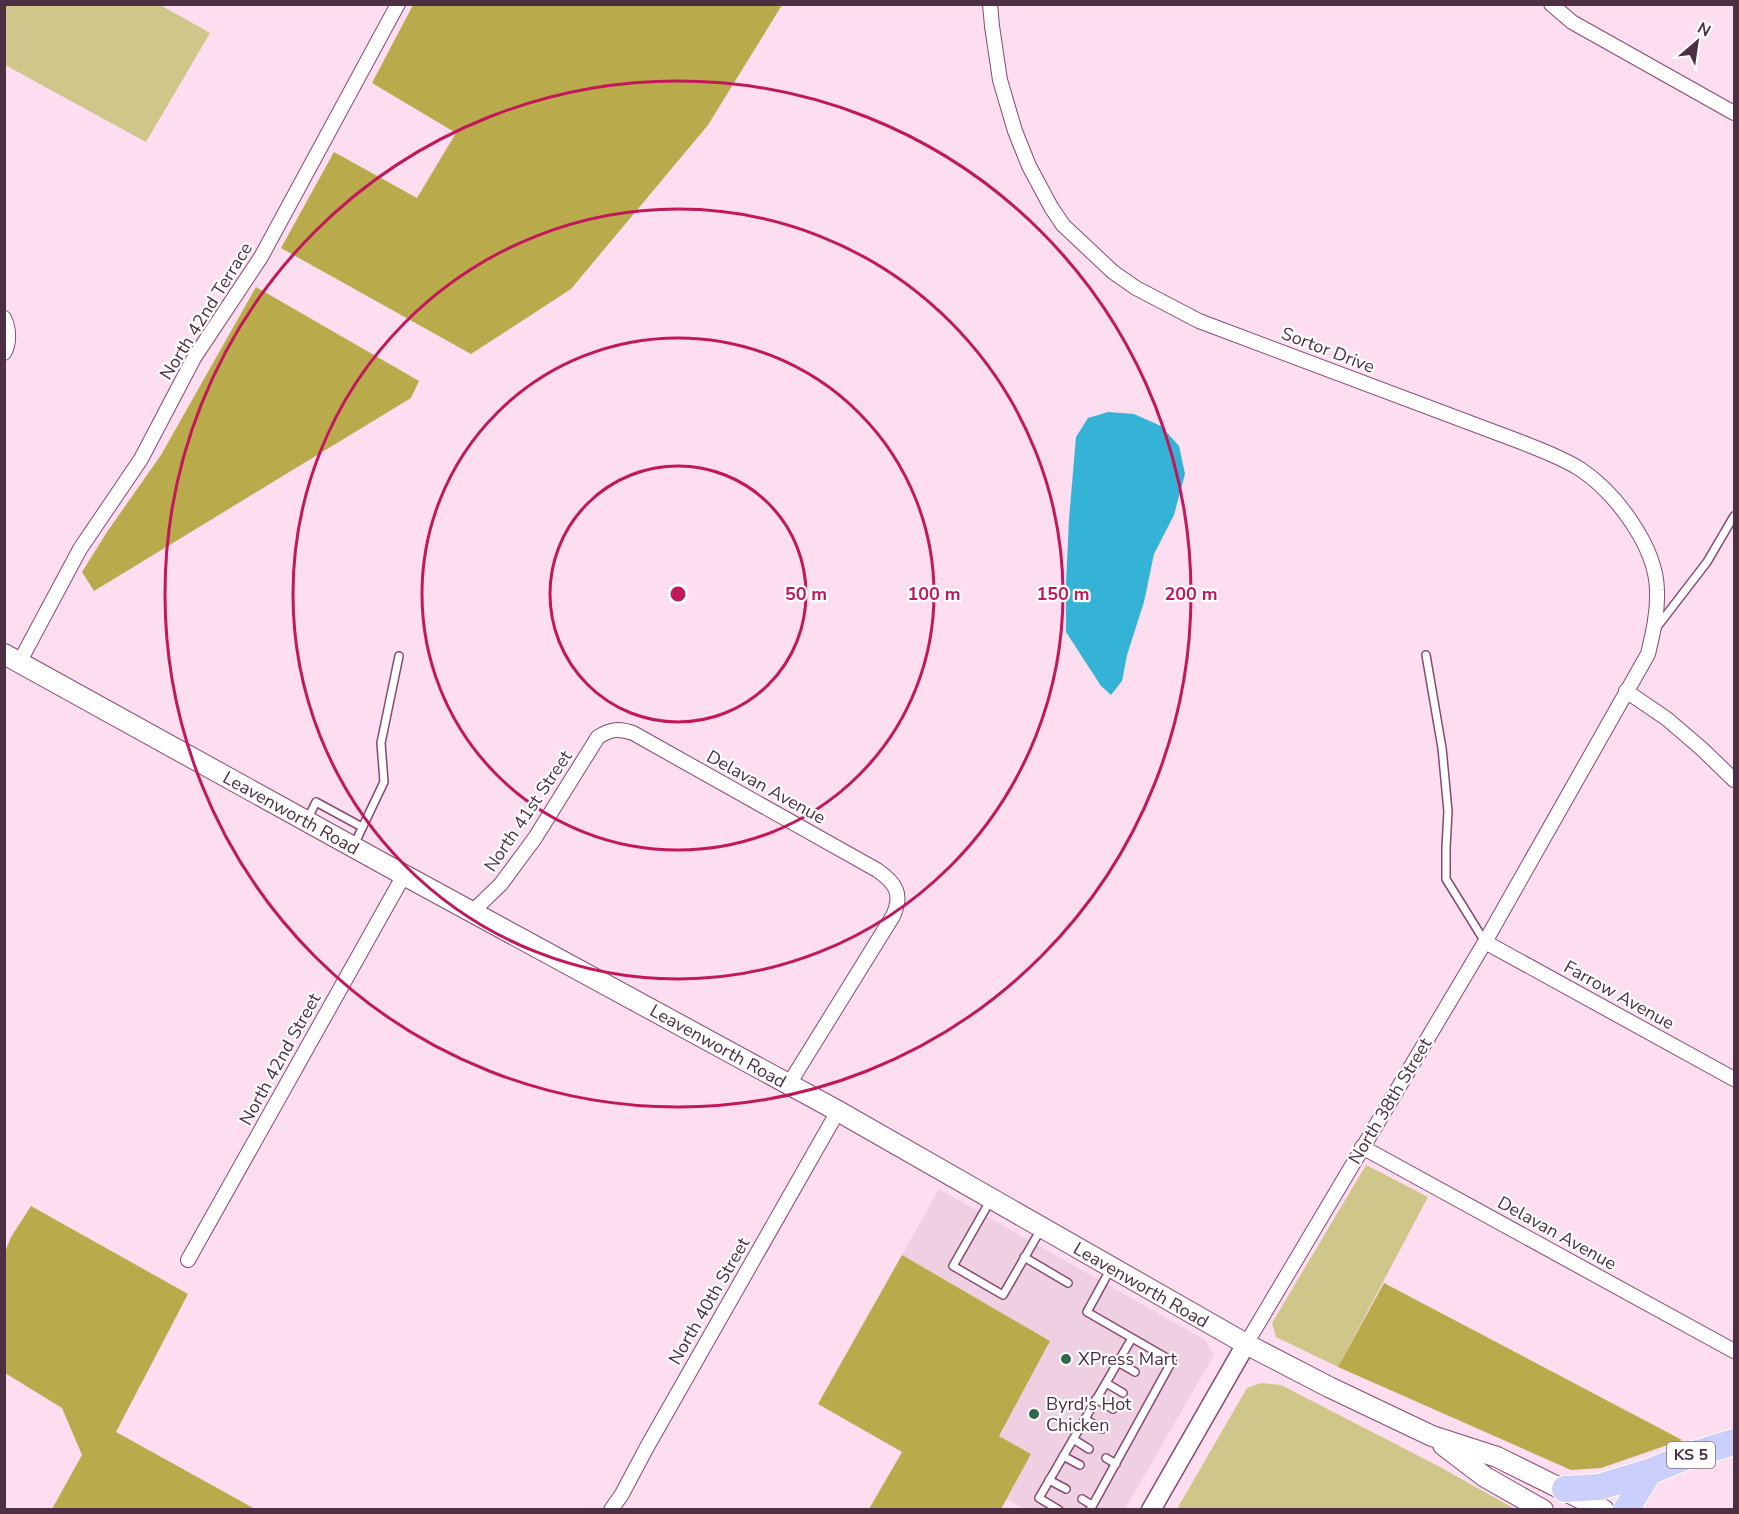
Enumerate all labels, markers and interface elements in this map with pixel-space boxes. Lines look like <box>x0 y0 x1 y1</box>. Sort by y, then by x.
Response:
north arrow <box>1667 12 1727 72</box>
text: N <box>1693 17 1714 42</box>
street label: North 42nd Terrace <box>154 238 258 384</box>
street label: Sortor Drive <box>1278 321 1378 379</box>
text: 50 m <box>785 582 827 606</box>
text: 100 m <box>907 582 961 606</box>
text: 150 m <box>1036 582 1090 606</box>
text: 200 m <box>1164 582 1218 606</box>
centre of rings <box>668 584 688 604</box>
street label: Delavan Avenue <box>702 744 830 830</box>
street label: North 41st Street <box>478 745 578 876</box>
street label: Leavenworth Road <box>218 766 364 860</box>
street label: Farrow Avenue <box>1560 955 1678 1035</box>
street label: North 42nd Street <box>234 988 327 1129</box>
street label: Leavenworth Road <box>645 999 791 1093</box>
street label: North 38th Street <box>1343 1033 1438 1169</box>
street label: Delavan Avenue <box>1493 1190 1621 1276</box>
street label: North 40th Street <box>663 1232 756 1369</box>
street label: Leavenworth Road <box>1069 1236 1213 1334</box>
place label: XPress Mart <box>1078 1347 1178 1371</box>
marker: XPress Mart <box>1059 1352 1073 1366</box>
place label: Byrd's Hot Chicken <box>1046 1392 1132 1437</box>
marker: Byrd's Hot Chicken <box>1027 1407 1041 1421</box>
road number: KS 5 <box>1667 1442 1715 1468</box>

